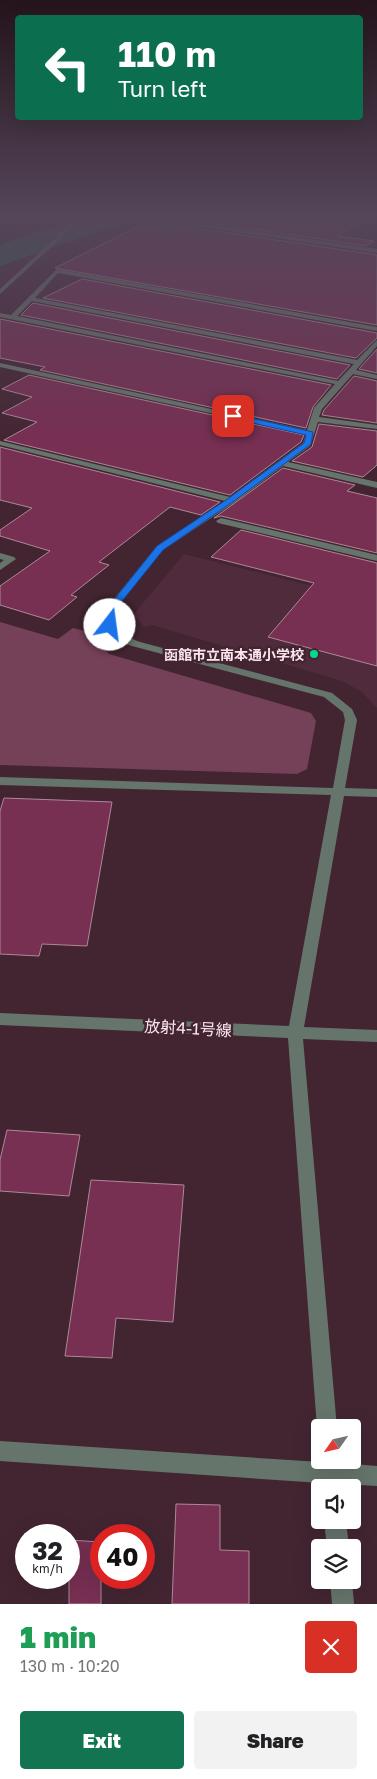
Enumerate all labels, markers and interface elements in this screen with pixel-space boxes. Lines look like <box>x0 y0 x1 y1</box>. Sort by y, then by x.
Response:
text: 110 m <box>118 33 216 75</box>
icon: left <box>35 35 100 100</box>
text: Turn left <box>118 75 207 102</box>
pin <box>212 395 254 437</box>
icon: arrive <box>219 402 247 430</box>
position arrow <box>83 598 135 650</box>
place label: 函館市立南本通小学校 <box>164 646 304 663</box>
marker: 函館市立南本通小学校 <box>308 648 320 660</box>
street label: 放射4-1号線 <box>144 1016 232 1040</box>
north arrow <box>311 1419 361 1469</box>
map controls <box>311 1419 361 1589</box>
button: sound <box>311 1479 361 1529</box>
speed limit sign: 40 <box>90 1524 155 1589</box>
text: 32 <box>32 1535 63 1566</box>
button: layers <box>311 1539 361 1589</box>
text: km/h <box>32 1561 63 1576</box>
text: 1 min <box>20 1619 96 1655</box>
button: close <box>305 1621 357 1673</box>
text: 130 m · 10:20 <box>20 1656 120 1676</box>
button: Exit <box>20 1711 184 1769</box>
button: Share <box>194 1711 357 1769</box>

